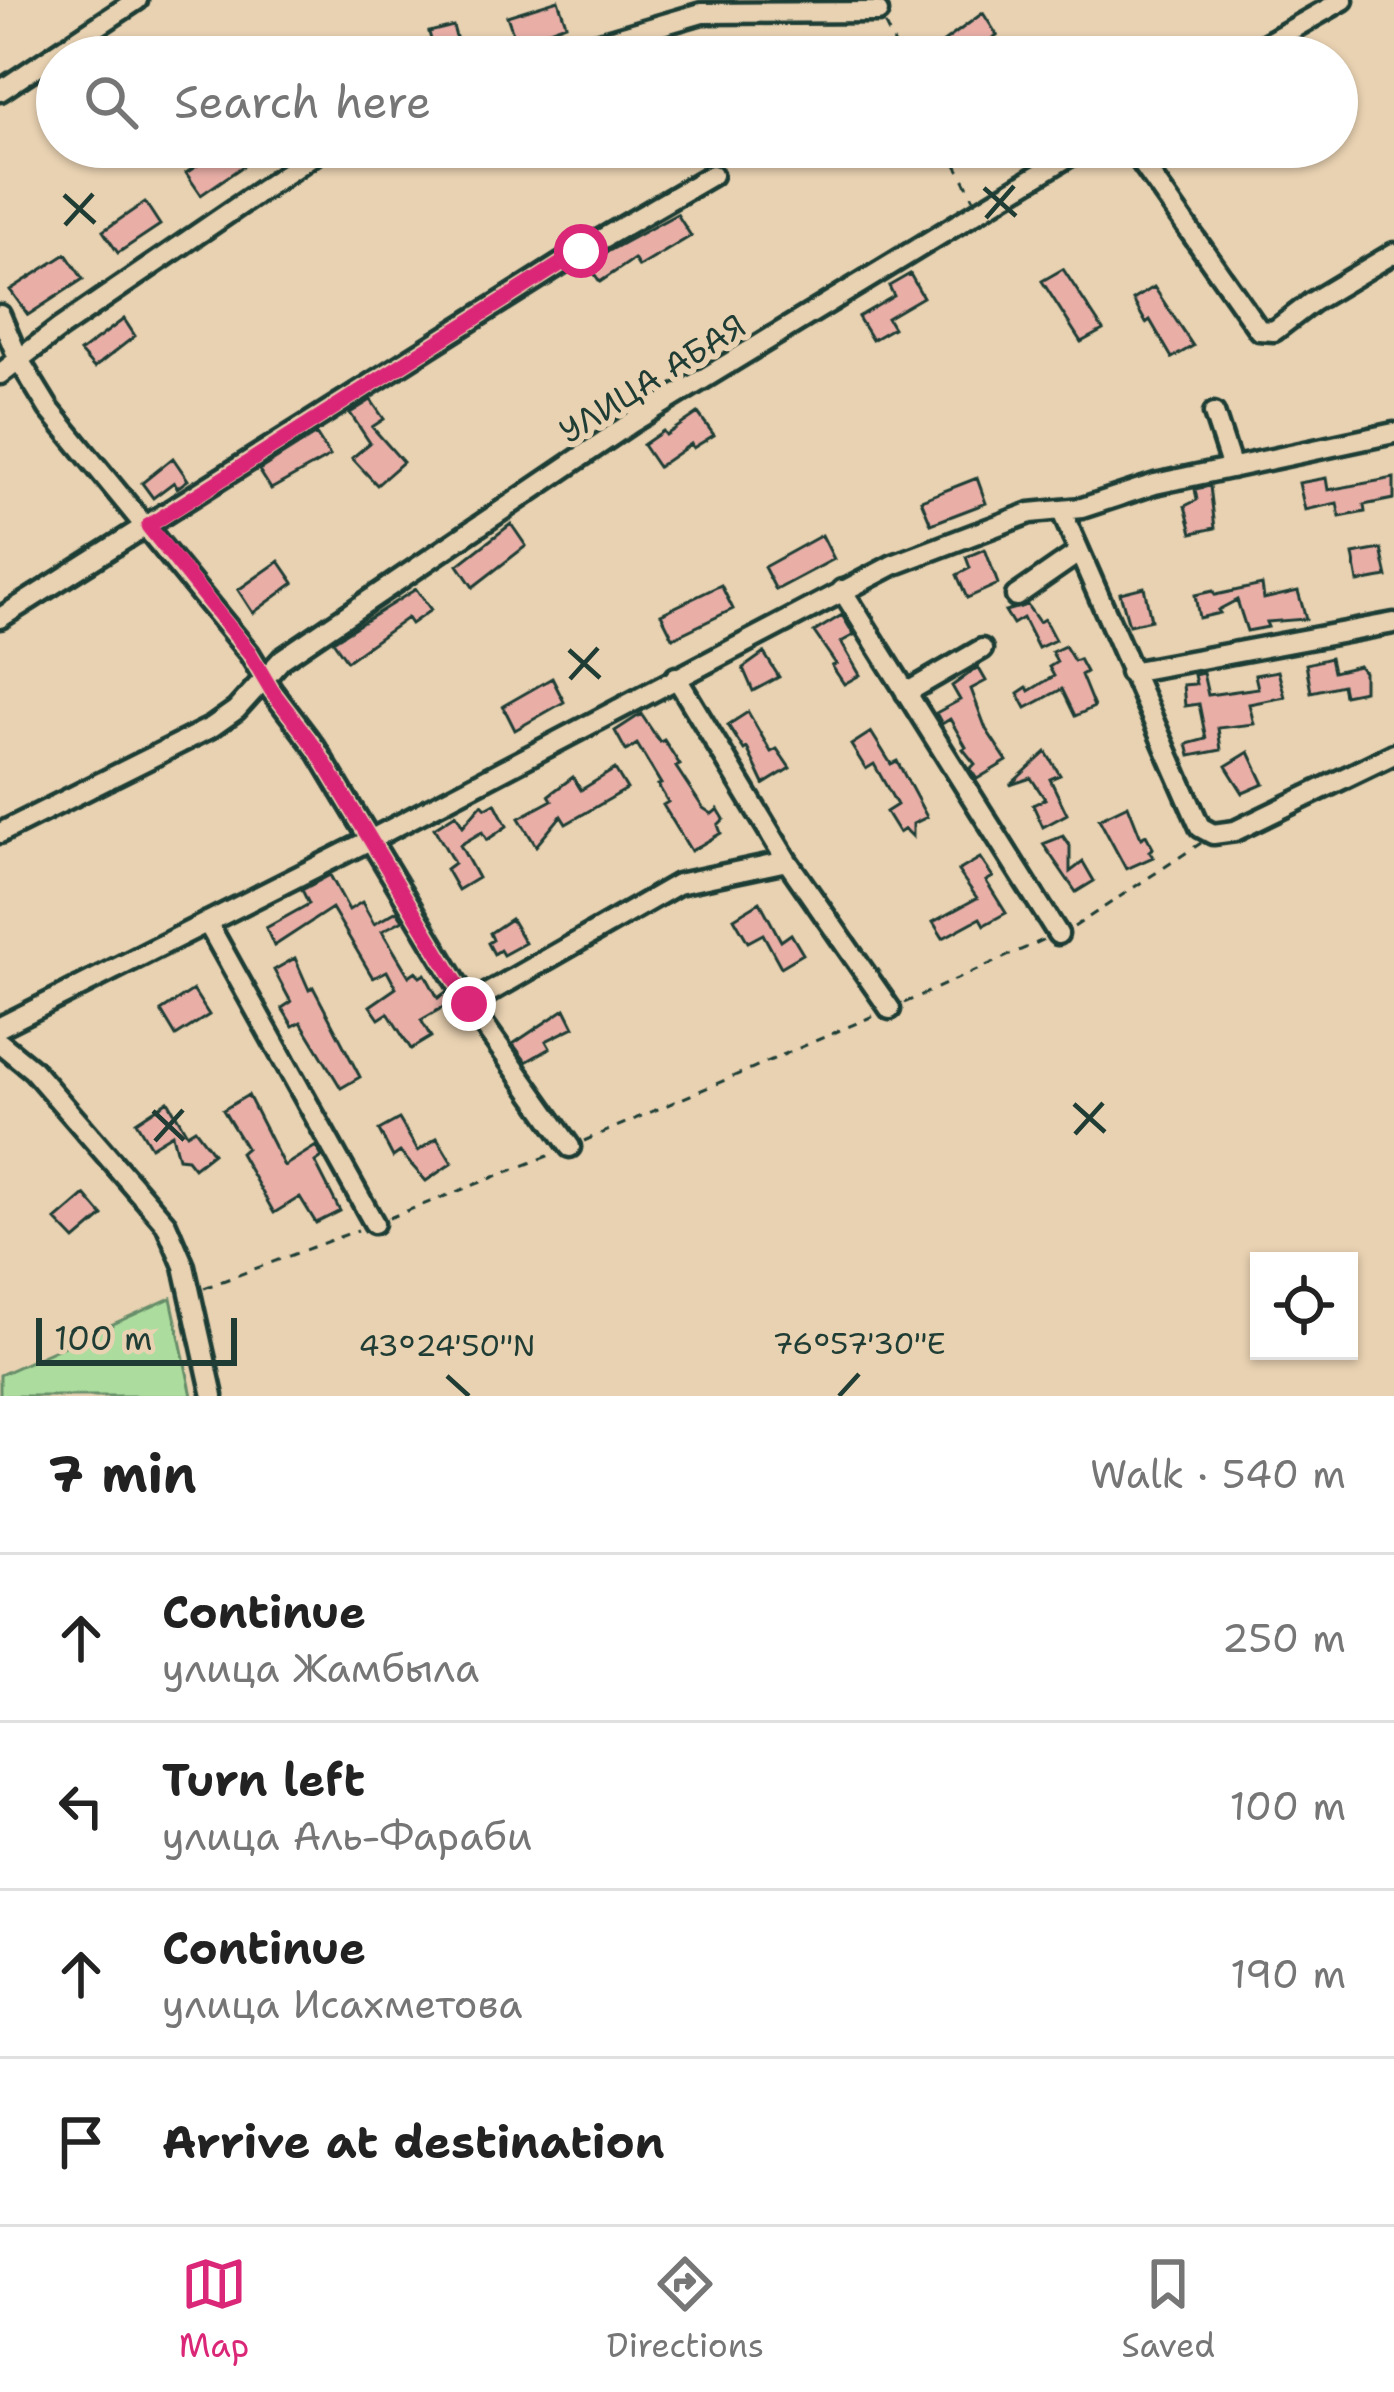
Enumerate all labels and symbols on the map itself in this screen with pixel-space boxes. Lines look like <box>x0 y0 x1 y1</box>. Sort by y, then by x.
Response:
route start <box>554 224 608 278</box>
street label: УЛИЦА АБАЯ <box>551 303 754 454</box>
route end <box>442 977 496 1031</box>
scale bar <box>36 1312 237 1365</box>
text: 76°57'30"E <box>772 1323 946 1364</box>
text: 43°24'50"N <box>359 1325 535 1366</box>

